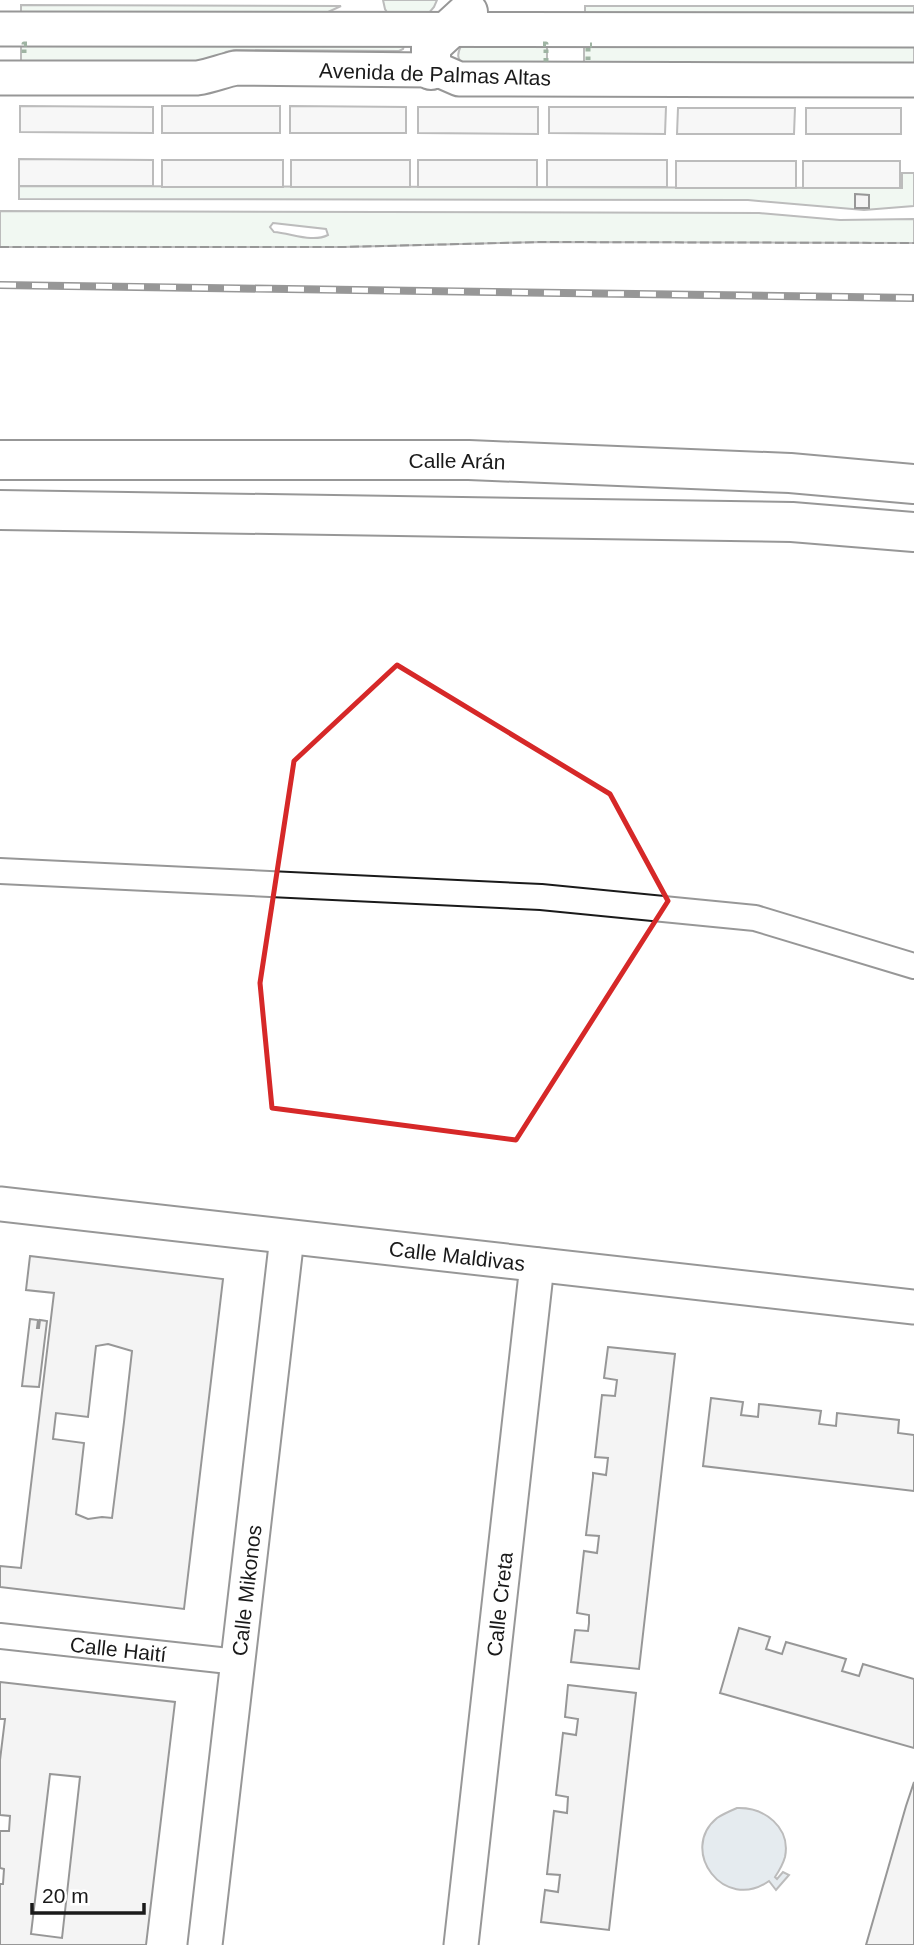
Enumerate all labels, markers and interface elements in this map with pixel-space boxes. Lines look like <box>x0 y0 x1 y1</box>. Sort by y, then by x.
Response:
street label: Avenida de Palmas Altas <box>319 58 551 90</box>
street label: Calle Arán <box>409 449 506 473</box>
street label: Calle Maldivas <box>388 1236 526 1275</box>
street label: Calle Mikonos <box>227 1524 265 1657</box>
street label: Calle Creta <box>482 1550 516 1658</box>
street label: Calle Haití <box>69 1632 168 1666</box>
scale bar <box>32 1871 144 1915</box>
text: 20 m <box>42 1884 89 1907</box>

